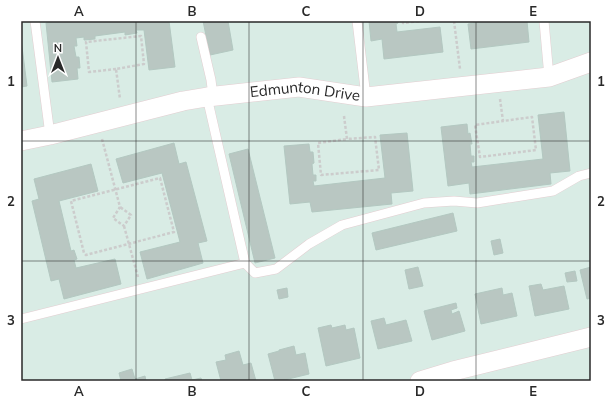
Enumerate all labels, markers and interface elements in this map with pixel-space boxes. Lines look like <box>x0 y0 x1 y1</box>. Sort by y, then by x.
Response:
text: A <box>74 3 84 19</box>
text: B <box>188 3 197 19</box>
text: C <box>302 3 311 19</box>
text: D <box>415 3 425 19</box>
text: E <box>529 3 537 19</box>
north arrow <box>38 38 78 78</box>
text: N <box>54 41 62 55</box>
text: 1 <box>7 73 15 89</box>
text: 1 <box>597 73 605 89</box>
street label: Edmunton Drive <box>249 77 362 105</box>
text: 2 <box>7 193 15 209</box>
text: 2 <box>597 193 605 209</box>
text: 3 <box>7 312 15 328</box>
text: 3 <box>597 312 605 328</box>
text: A <box>74 383 84 399</box>
text: B <box>188 383 197 399</box>
text: C <box>302 383 311 399</box>
text: D <box>415 383 425 399</box>
text: E <box>529 383 537 399</box>

